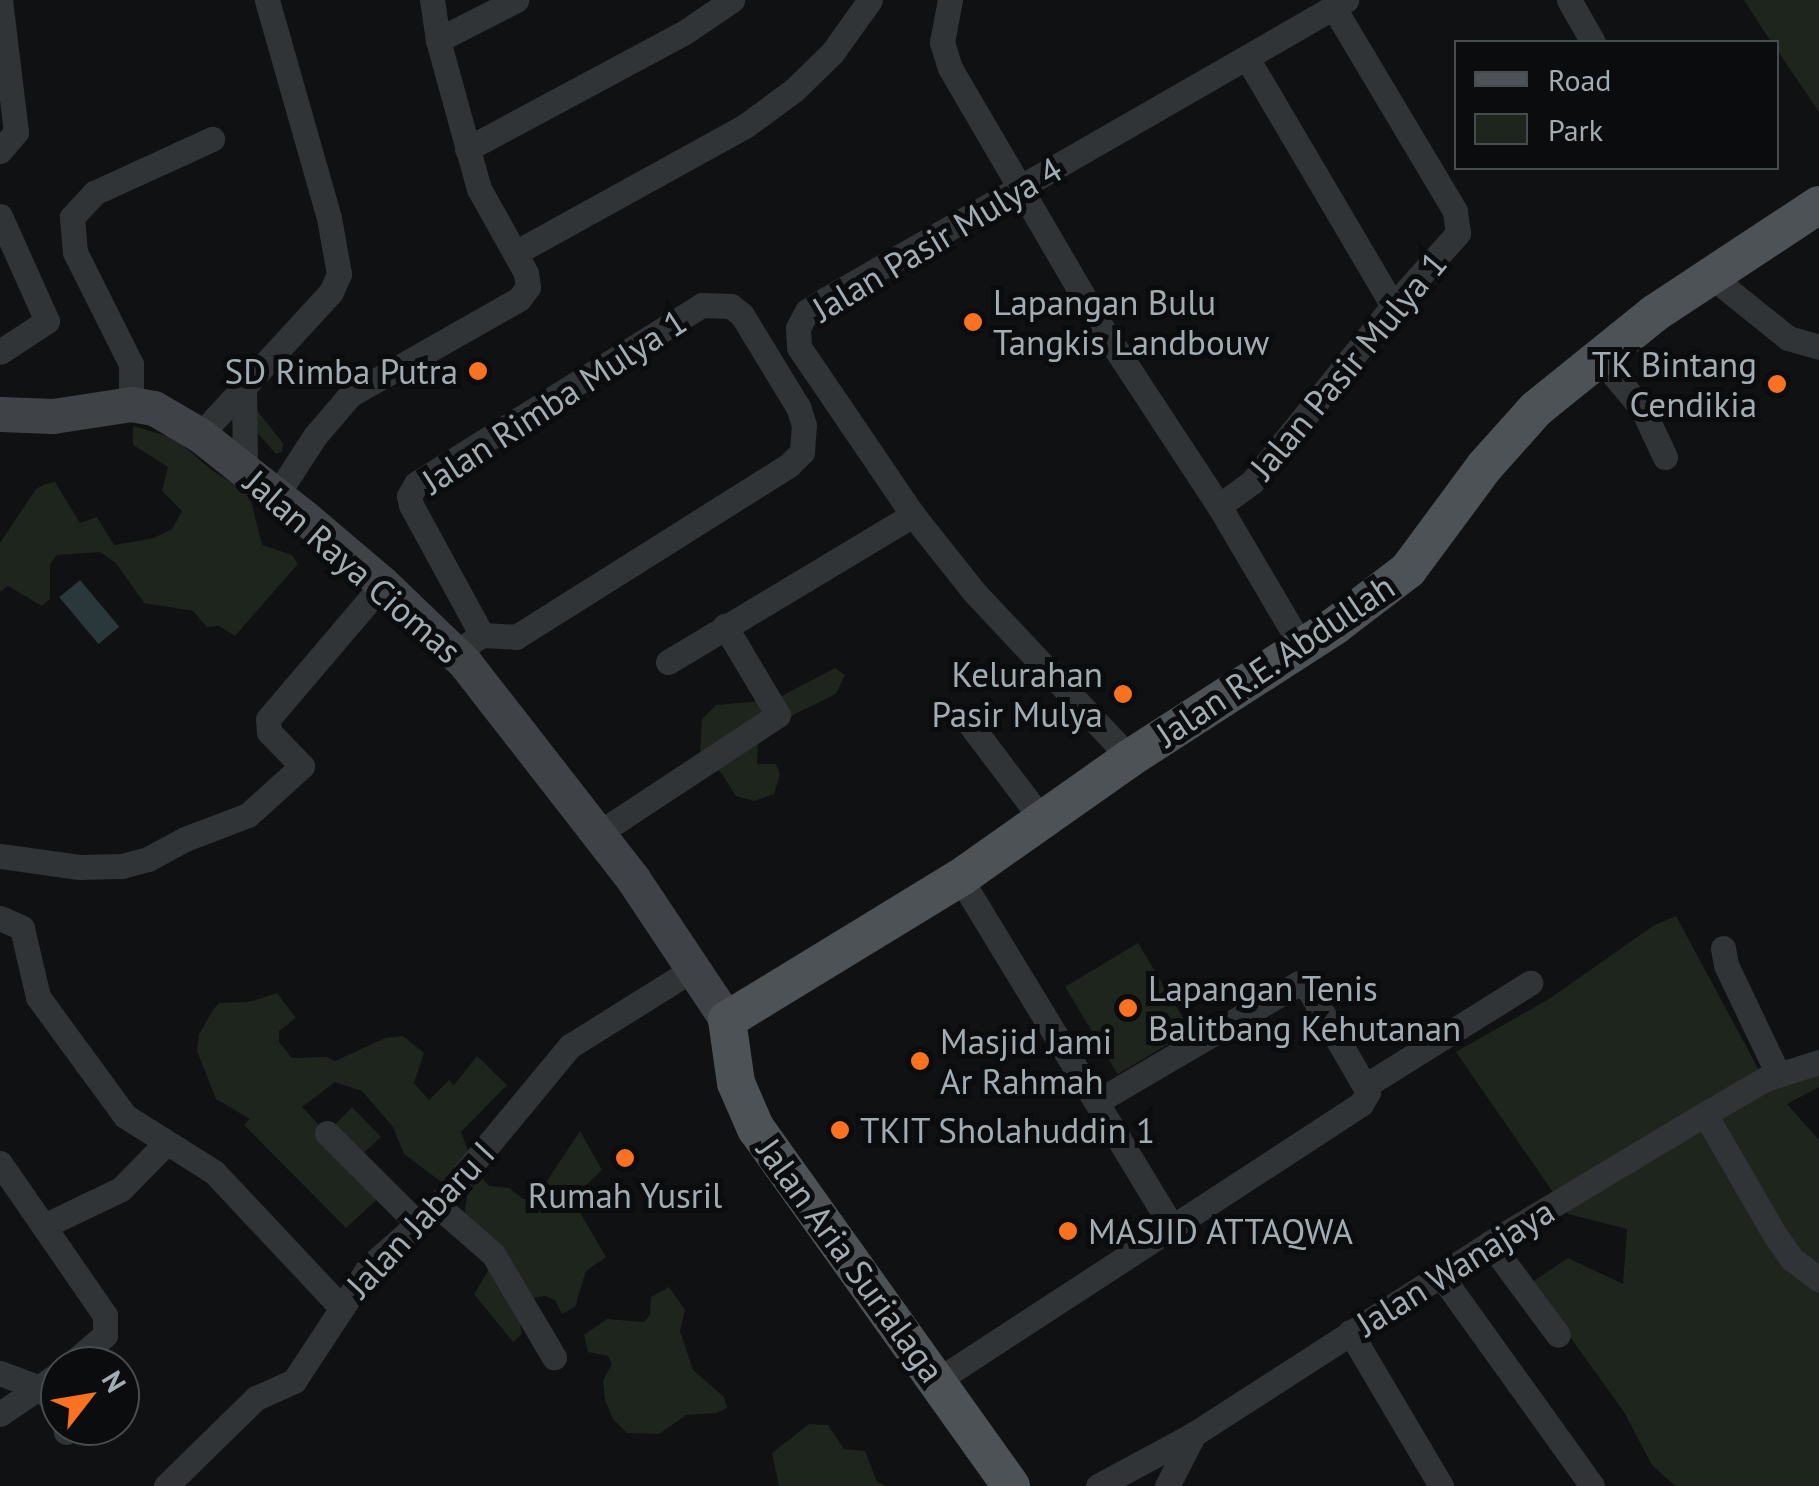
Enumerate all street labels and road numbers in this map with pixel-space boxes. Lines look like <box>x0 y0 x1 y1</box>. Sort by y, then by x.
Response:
street label: Jalan Pasir Mulya 4 <box>805 148 1069 330</box>
street label: Jalan Pasir Mulya 1 <box>1241 243 1455 487</box>
street label: Jalan Rimba Mulya 1 <box>414 300 694 502</box>
street label: Jalan Raya Ciomas <box>236 461 470 671</box>
street label: Jalan R.E. Abdullah <box>1147 564 1403 756</box>
street label: Jalan Aria Surialaga <box>748 1130 954 1390</box>
street label: Jalan Jabaru I <box>337 1132 503 1306</box>
street label: Jalan Wanajaya <box>1348 1189 1562 1345</box>

